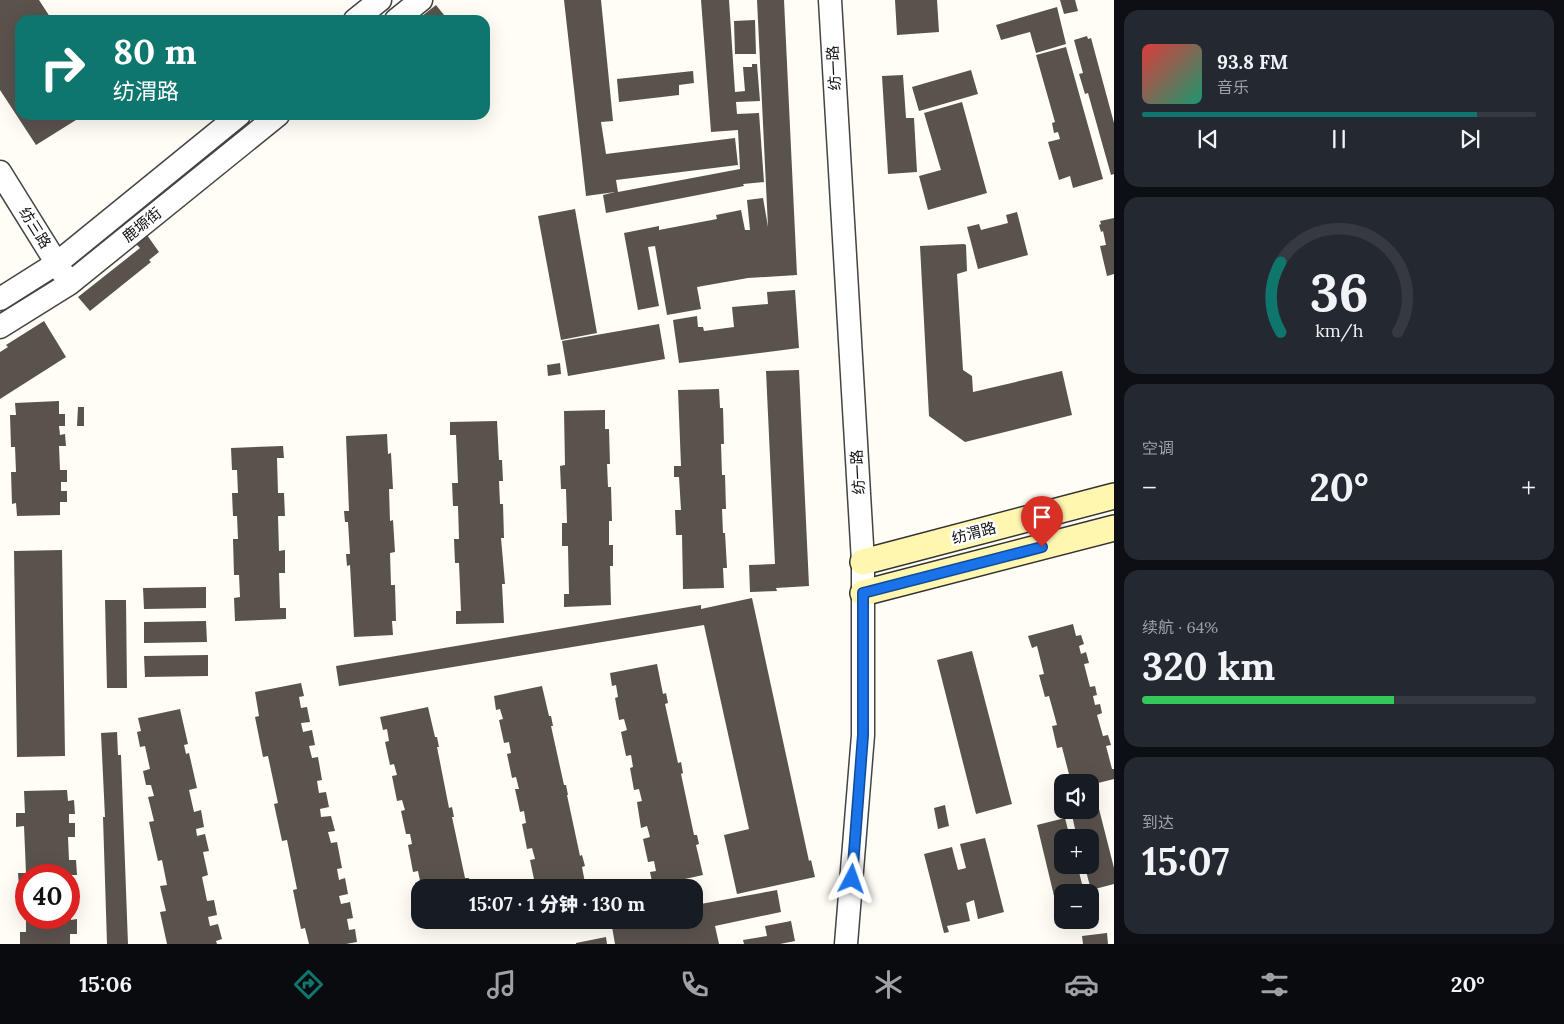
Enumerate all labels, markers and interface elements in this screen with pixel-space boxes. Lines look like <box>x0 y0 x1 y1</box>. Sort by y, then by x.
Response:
text: 80 m <box>113 29 197 74</box>
icon: right <box>30 35 95 100</box>
street label: 纺一路 <box>823 45 844 91</box>
text: 93.8 FM <box>1217 50 1288 74</box>
text: 纺渭路 <box>113 77 179 105</box>
text: 音乐 <box>1217 77 1249 97</box>
icon: previous <box>1194 125 1222 153</box>
icon: pause <box>1325 125 1353 153</box>
icon: next <box>1456 125 1484 153</box>
street label: 鹿塬街 <box>118 203 165 246</box>
street label: 纺三路 <box>15 204 55 252</box>
text: 36 <box>1309 259 1369 325</box>
text: km/h <box>1315 319 1363 342</box>
text: 空调 <box>1142 438 1174 458</box>
street label: 纺一路 <box>847 449 868 495</box>
text: 20° <box>1310 463 1368 511</box>
text: − <box>1142 470 1157 506</box>
text: + <box>1521 470 1536 506</box>
pin <box>1021 496 1063 547</box>
icon: arrive <box>1028 503 1056 531</box>
street label: 纺渭路 <box>950 518 998 548</box>
text: 续航 · 64% <box>1142 617 1218 637</box>
text: 320 km <box>1142 642 1275 690</box>
map controls <box>1054 774 1099 929</box>
button: sound <box>1054 774 1099 819</box>
text: 到达 <box>1142 812 1174 832</box>
button: + <box>1054 829 1099 874</box>
text: 15:07 <box>1142 837 1229 885</box>
position arrow <box>825 852 877 904</box>
speed limit sign: 40 <box>15 864 80 929</box>
button: − <box>1054 884 1099 929</box>
text: 15:07 · 1 分钟 · 130 m <box>469 892 645 916</box>
icon: directions <box>291 967 326 1002</box>
icon: music <box>484 967 519 1002</box>
icon: phone <box>677 967 712 1002</box>
icon: climate <box>871 967 906 1002</box>
icon: car <box>1064 967 1099 1002</box>
icon: filters <box>1257 967 1292 1002</box>
text: 15:06 <box>79 970 132 998</box>
text: 20° <box>1451 970 1485 998</box>

